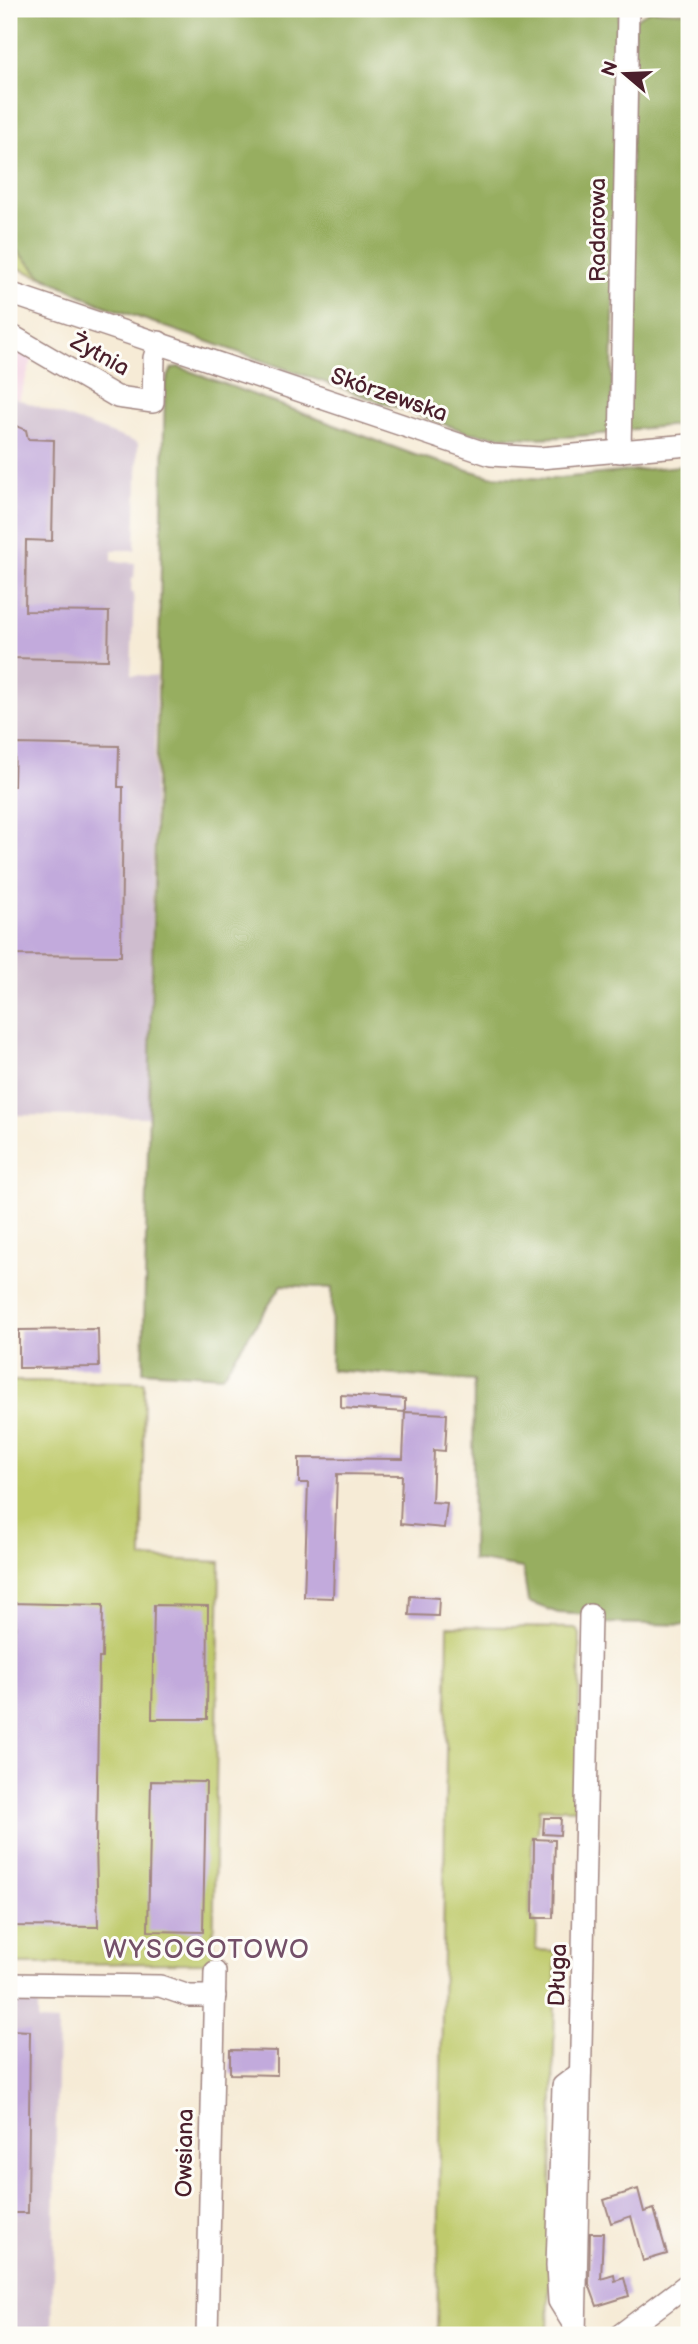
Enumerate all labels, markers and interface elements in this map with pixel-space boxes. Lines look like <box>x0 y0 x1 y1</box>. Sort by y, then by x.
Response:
north arrow <box>590 38 660 108</box>
text: N <box>597 58 624 79</box>
street label: Radarowa <box>584 178 612 282</box>
street label: Żytnia <box>65 327 134 383</box>
street label: Skórzewska <box>327 362 451 428</box>
district label: WYSOGOTOWO <box>103 1935 311 1966</box>
street label: Długa <box>543 1943 573 2007</box>
street label: Owsiana <box>170 2108 200 2198</box>

